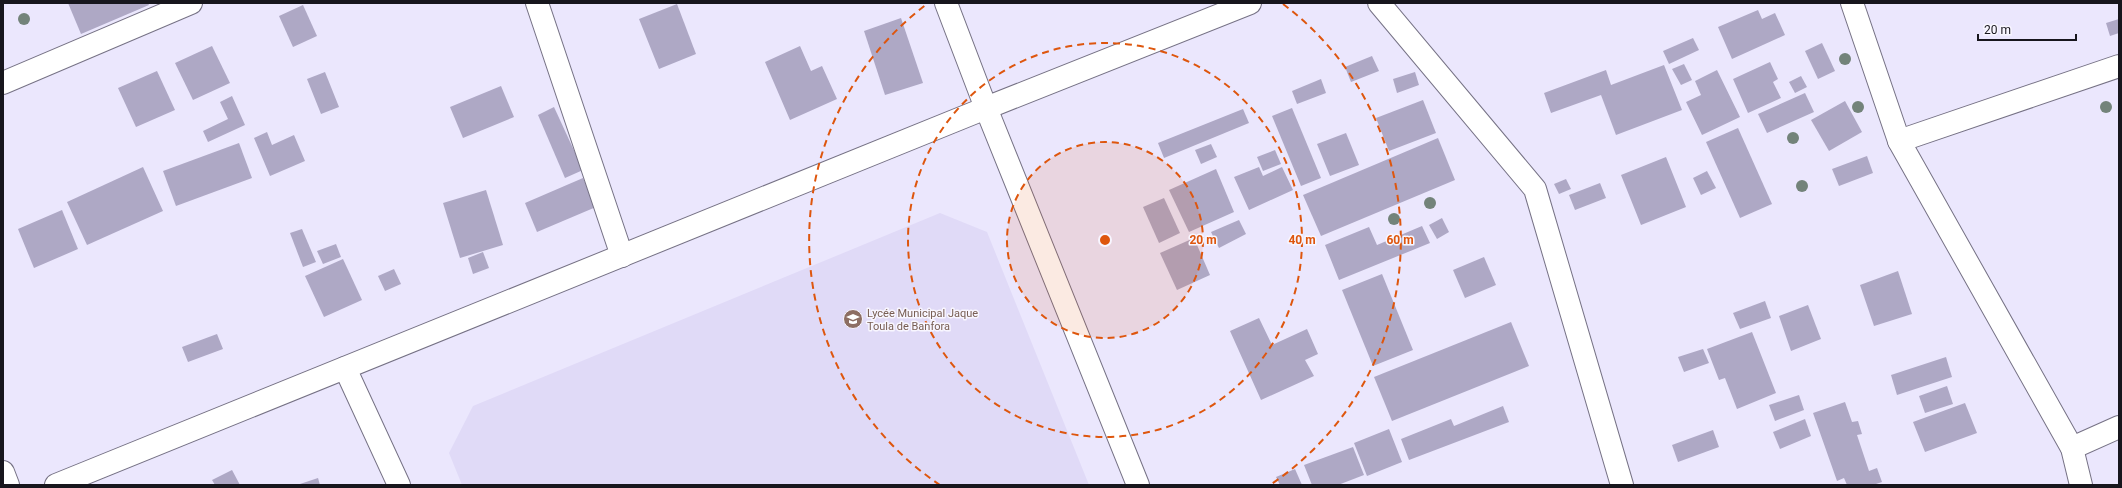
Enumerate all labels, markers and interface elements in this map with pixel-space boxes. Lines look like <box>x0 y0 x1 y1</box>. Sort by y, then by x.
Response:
scale bar <box>1978 16 2076 42</box>
text: 20 m <box>1984 23 2011 37</box>
centre of rings <box>1098 233 1112 247</box>
text: 20 m <box>1189 233 1217 247</box>
text: 40 m <box>1288 233 1316 247</box>
text: 60 m <box>1386 233 1414 247</box>
place label: Lycée Municipal Jaque Toula de Banfora <box>867 307 978 333</box>
school or university icon: Lycée Municipal Jaque Toula de Banfora <box>842 308 864 330</box>

